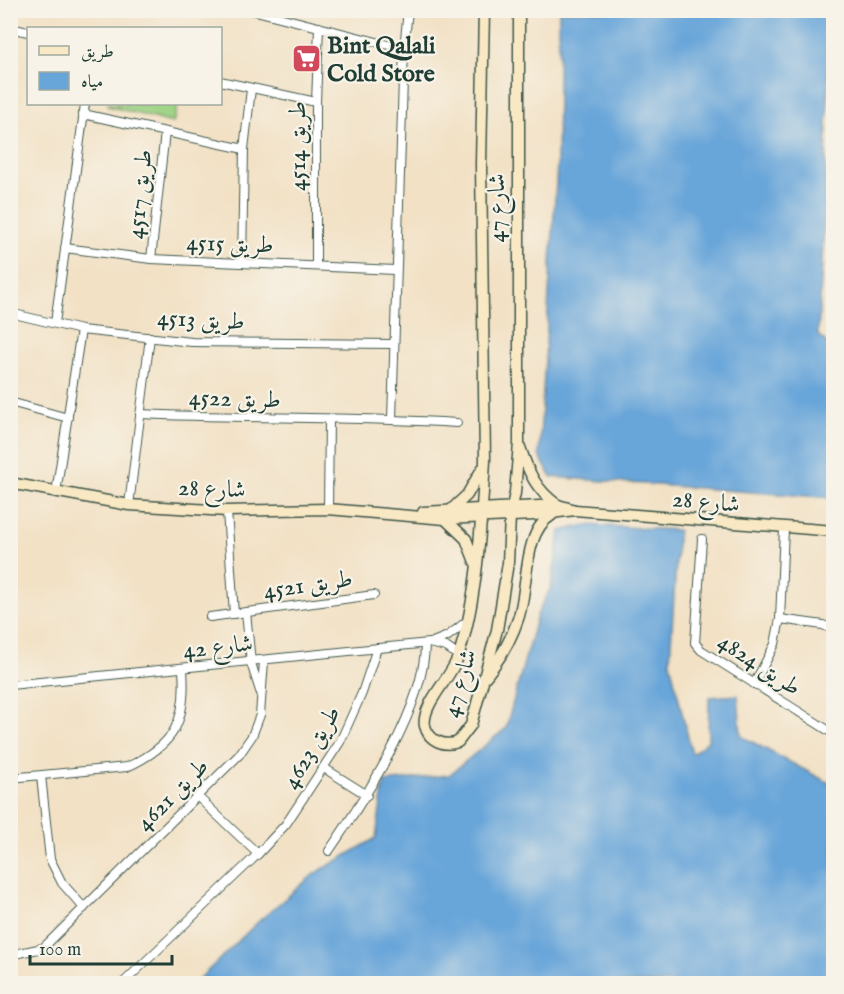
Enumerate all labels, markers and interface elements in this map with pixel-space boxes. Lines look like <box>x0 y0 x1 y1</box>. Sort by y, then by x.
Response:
legend <box>27 27 222 105</box>
place label: Bint Qalali Cold Store <box>327 31 436 90</box>
text: طريق <box>81 41 114 64</box>
supermarket icon: Bint Qalali Cold Store <box>290 43 322 75</box>
text: مياه <box>81 71 103 94</box>
street label: طريق 4514 <box>283 101 314 191</box>
street label: طريق 4517 <box>120 148 161 240</box>
street label: شارع 47 <box>482 173 516 243</box>
street label: طريق 4515 <box>186 227 274 262</box>
street label: طريق 4513 <box>156 303 245 338</box>
street label: طريق 4522 <box>188 382 281 417</box>
street label: شارع 28 <box>178 473 246 509</box>
street label: شارع 28 <box>671 484 741 524</box>
street label: طريق 4521 <box>262 564 355 607</box>
street label: طريق 4824 <box>712 627 807 704</box>
street label: شارع 42 <box>182 628 255 670</box>
street label: شارع 47 <box>436 646 488 722</box>
street label: طريق 4623 <box>276 700 349 795</box>
street label: طريق 4621 <box>130 752 216 838</box>
scale bar <box>30 928 172 966</box>
text: 100 m <box>39 939 81 962</box>

